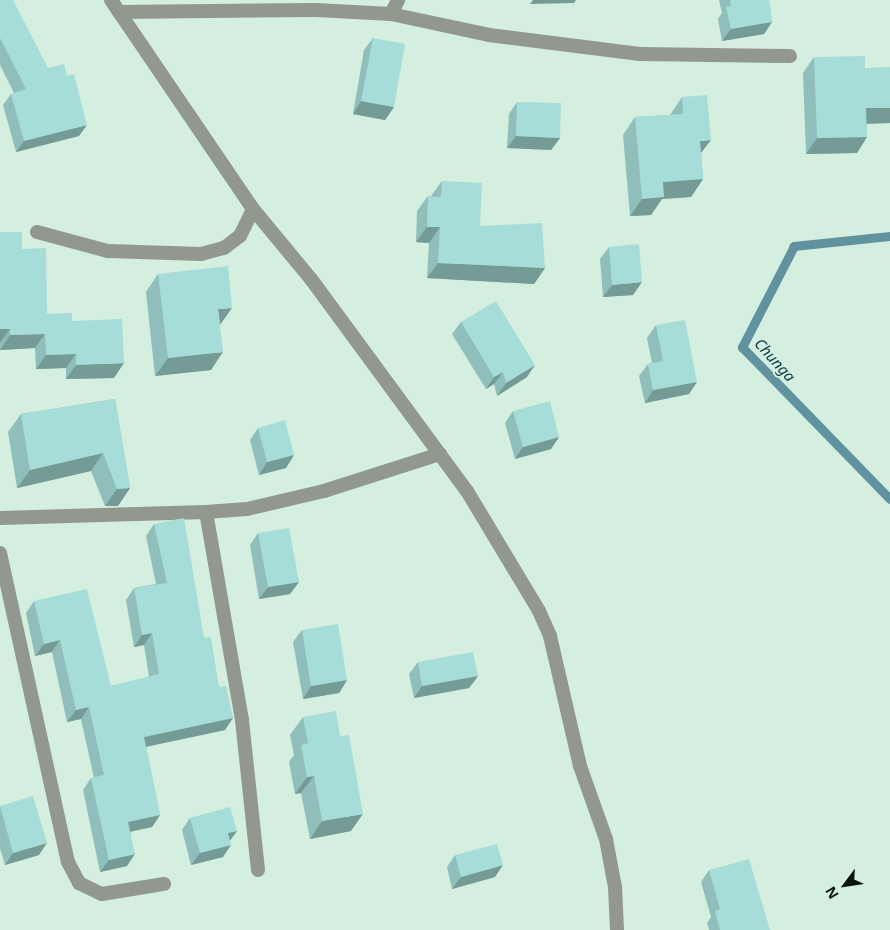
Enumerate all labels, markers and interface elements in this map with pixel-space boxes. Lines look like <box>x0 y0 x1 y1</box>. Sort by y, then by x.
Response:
water label: Chunga <box>751 335 799 385</box>
north arrow <box>820 860 870 910</box>
text: N <box>821 883 843 903</box>

